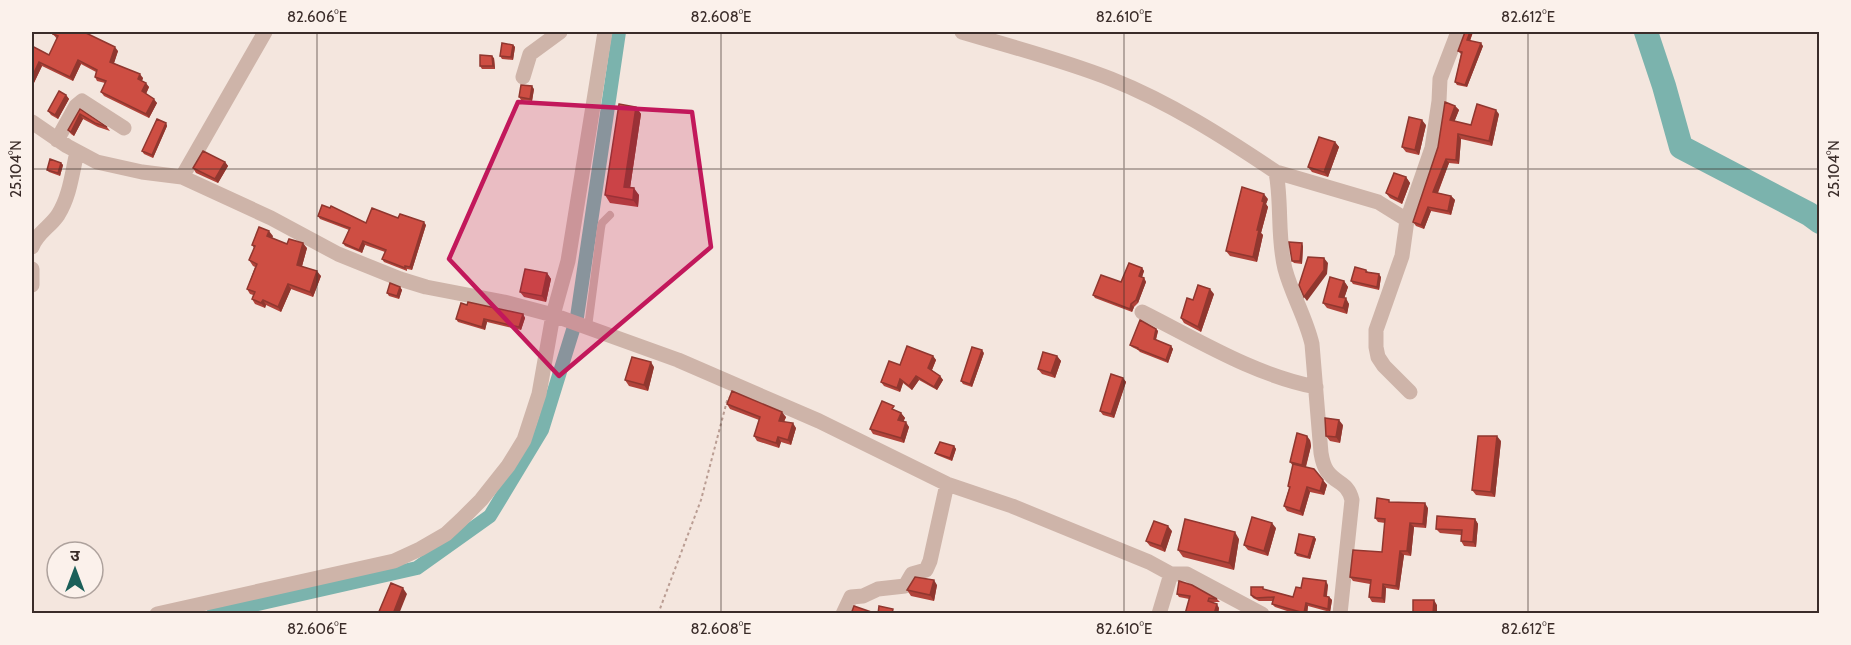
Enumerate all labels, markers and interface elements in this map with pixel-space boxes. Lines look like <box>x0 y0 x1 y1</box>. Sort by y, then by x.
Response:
text: 82.606°E <box>287 8 347 26</box>
text: 82.608°E <box>691 8 751 26</box>
text: 82.610°E <box>1096 8 1152 26</box>
text: 82.612°E <box>1501 8 1555 26</box>
text: 25.104°N <box>7 140 25 198</box>
text: 25.104°N <box>1825 140 1843 198</box>
north arrow <box>45 540 105 600</box>
text: उ <box>70 546 80 565</box>
text: 82.606°E <box>287 620 347 638</box>
text: 82.608°E <box>691 620 751 638</box>
text: 82.610°E <box>1096 620 1152 638</box>
text: 82.612°E <box>1501 620 1555 638</box>

